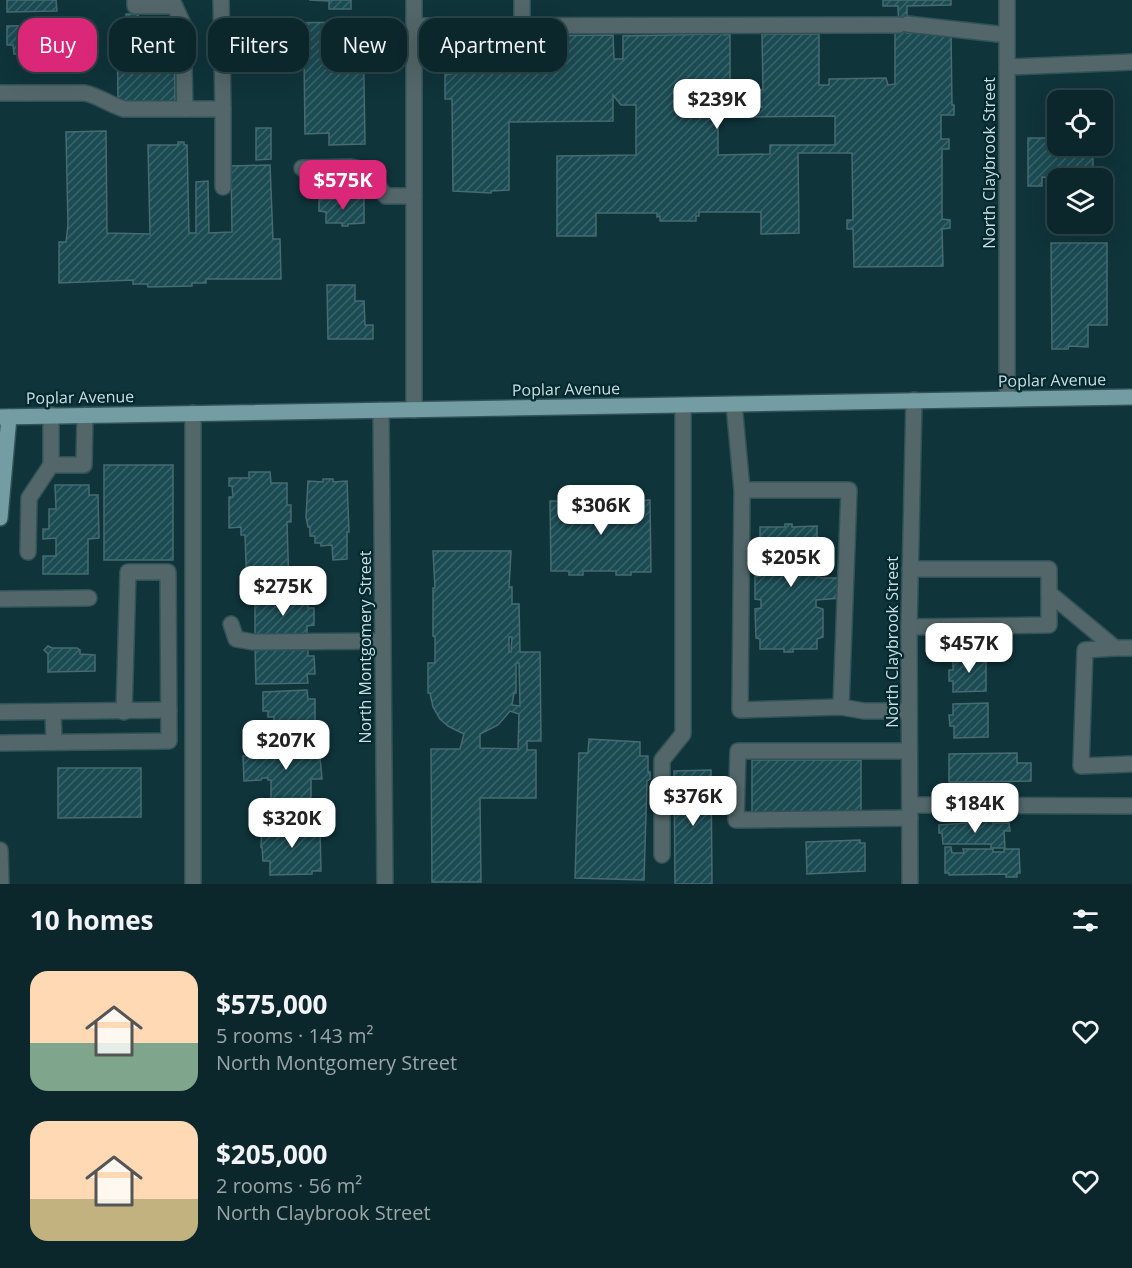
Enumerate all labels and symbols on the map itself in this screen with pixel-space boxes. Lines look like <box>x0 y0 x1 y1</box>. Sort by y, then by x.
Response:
street label: North Claybrook Street <box>978 77 1000 249</box>
pin: $239K <box>675 79 759 130</box>
pin: $575K <box>301 160 385 211</box>
street label: Poplar Avenue <box>998 368 1106 392</box>
street label: Poplar Avenue <box>512 377 620 401</box>
street label: Poplar Avenue <box>26 385 134 409</box>
pin: $306K <box>559 485 643 536</box>
pin: $205K <box>749 537 833 588</box>
street label: North Montgomery Street <box>354 550 376 743</box>
street label: North Claybrook Street <box>881 556 903 728</box>
pin: $275K <box>241 566 325 617</box>
pin: $457K <box>927 623 1011 674</box>
pin: $207K <box>244 720 328 771</box>
pin: $376K <box>651 776 735 827</box>
pin: $184K <box>933 783 1017 834</box>
pin: $320K <box>250 798 334 849</box>

